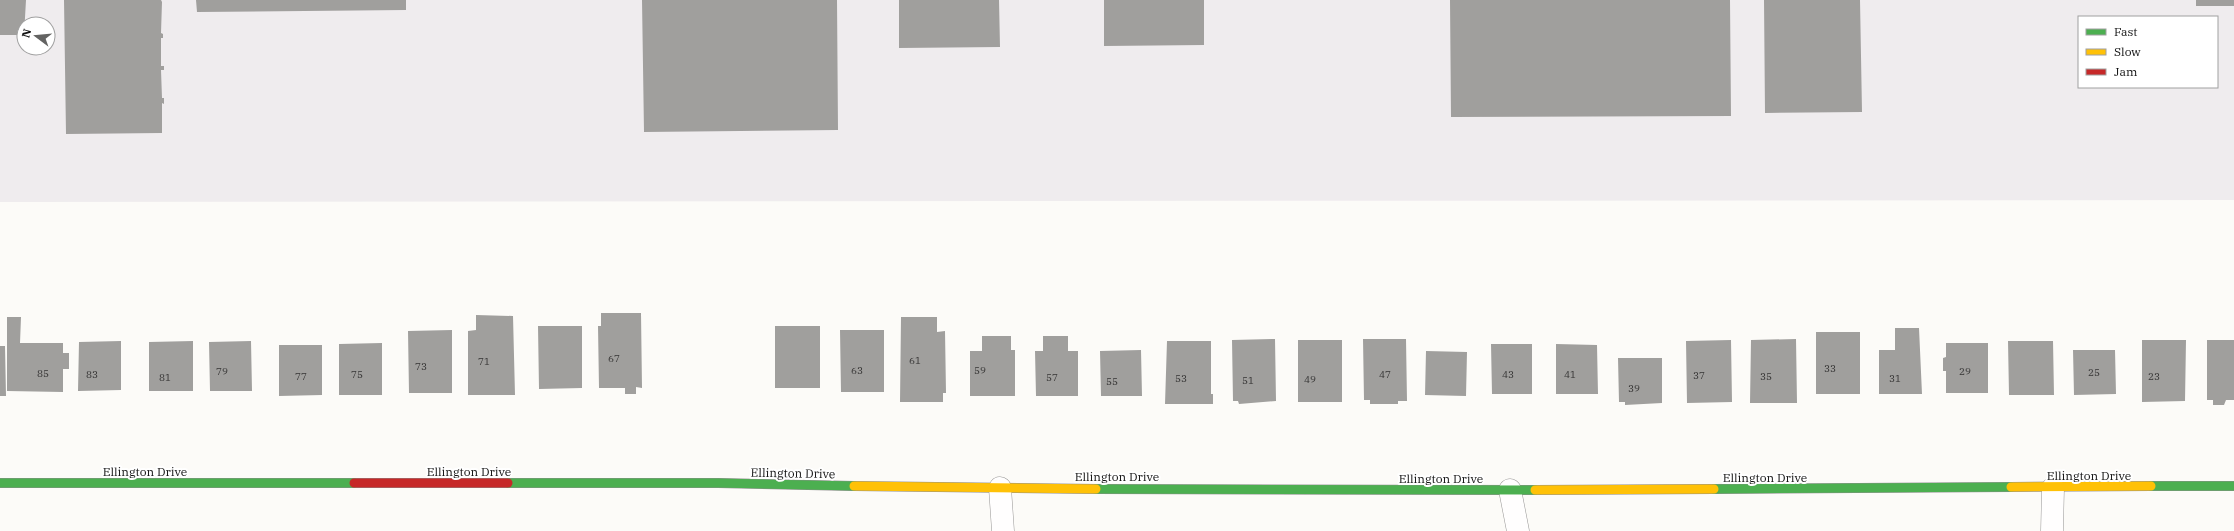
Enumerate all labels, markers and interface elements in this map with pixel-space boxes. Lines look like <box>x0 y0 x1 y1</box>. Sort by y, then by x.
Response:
north arrow <box>16 16 56 56</box>
legend <box>2078 16 2218 88</box>
text: Fast <box>2114 24 2138 39</box>
text: N <box>18 27 34 39</box>
text: Slow <box>2114 44 2141 59</box>
text: Jam <box>2114 64 2138 79</box>
house number: 67 <box>608 352 620 365</box>
house number: 61 <box>909 354 921 367</box>
house number: 71 <box>478 355 490 368</box>
house number: 73 <box>415 360 427 373</box>
house number: 33 <box>1824 362 1836 375</box>
house number: 63 <box>851 364 863 377</box>
house number: 59 <box>974 364 986 377</box>
house number: 79 <box>216 365 228 378</box>
house number: 29 <box>1959 365 1971 378</box>
house number: 25 <box>2088 366 2100 379</box>
house number: 85 <box>37 367 49 380</box>
house number: 83 <box>86 368 98 381</box>
house number: 75 <box>351 368 363 381</box>
house number: 47 <box>1379 368 1391 381</box>
house number: 43 <box>1502 368 1514 381</box>
house number: 41 <box>1564 368 1576 381</box>
house number: 37 <box>1693 369 1705 382</box>
house number: 77 <box>295 370 307 383</box>
house number: 35 <box>1760 370 1772 383</box>
house number: 23 <box>2148 370 2160 383</box>
house number: 81 <box>159 371 171 384</box>
house number: 57 <box>1046 371 1058 384</box>
house number: 53 <box>1175 372 1187 385</box>
house number: 31 <box>1889 372 1901 385</box>
house number: 49 <box>1304 373 1316 386</box>
house number: 51 <box>1242 374 1254 387</box>
house number: 55 <box>1106 375 1118 388</box>
house number: 39 <box>1628 382 1640 395</box>
street label: Ellington Drive <box>103 464 187 479</box>
street label: Ellington Drive <box>427 464 511 479</box>
street label: Ellington Drive <box>751 465 835 481</box>
street label: Ellington Drive <box>2047 468 2131 483</box>
street label: Ellington Drive <box>1075 469 1159 484</box>
street label: Ellington Drive <box>1723 470 1807 485</box>
street label: Ellington Drive <box>1399 471 1483 486</box>

